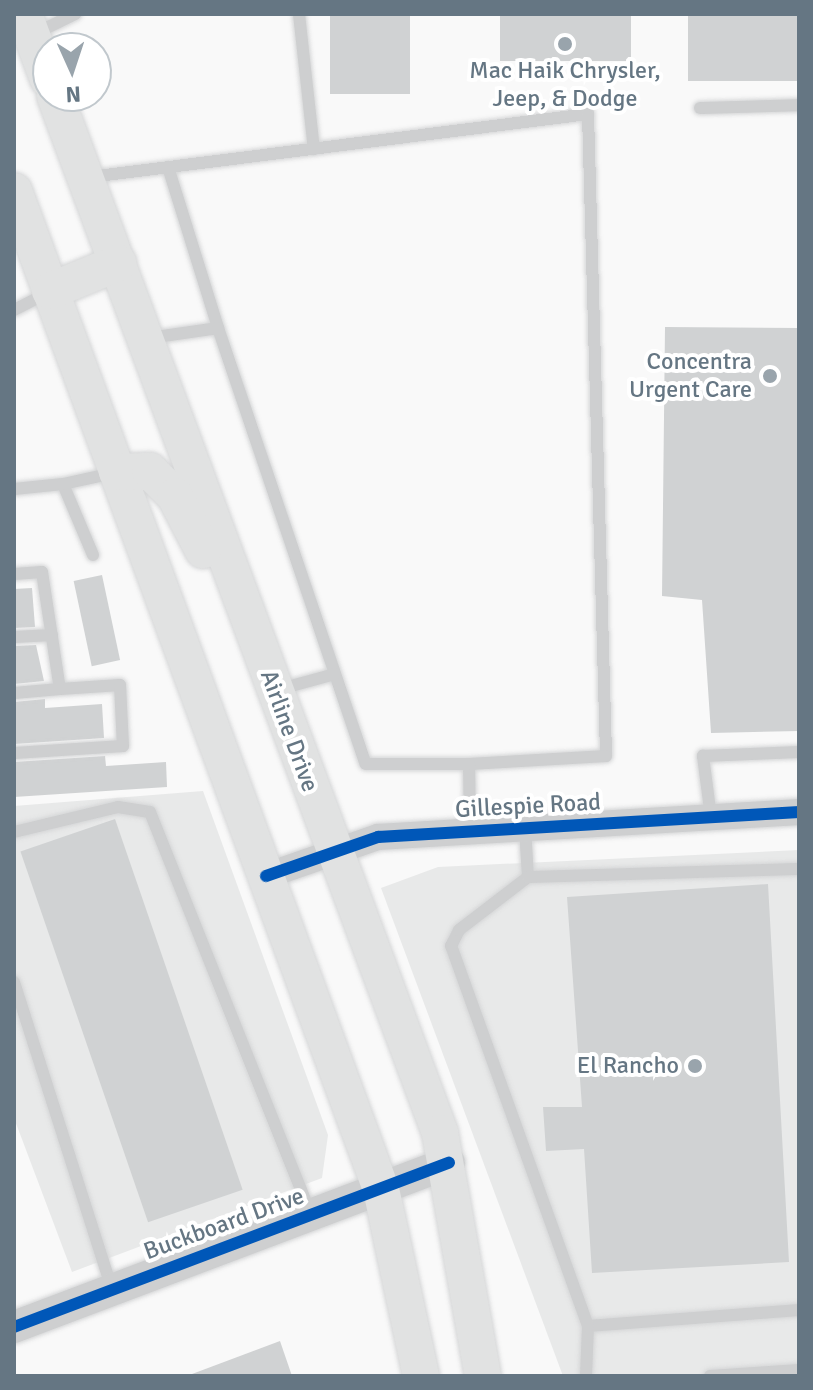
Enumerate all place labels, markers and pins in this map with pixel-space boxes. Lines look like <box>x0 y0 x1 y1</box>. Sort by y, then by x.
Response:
marker: Mac Haik Chrysler, Jeep, & Dodge <box>556 35 574 53</box>
place label: Mac Haik Chrysler, Jeep, & Dodge <box>469 57 661 113</box>
place label: Concentra Urgent Care <box>629 348 752 404</box>
marker: Concentra Urgent Care <box>759 365 781 387</box>
place label: El Rancho <box>577 1052 679 1080</box>
marker: El Rancho <box>686 1057 704 1075</box>

